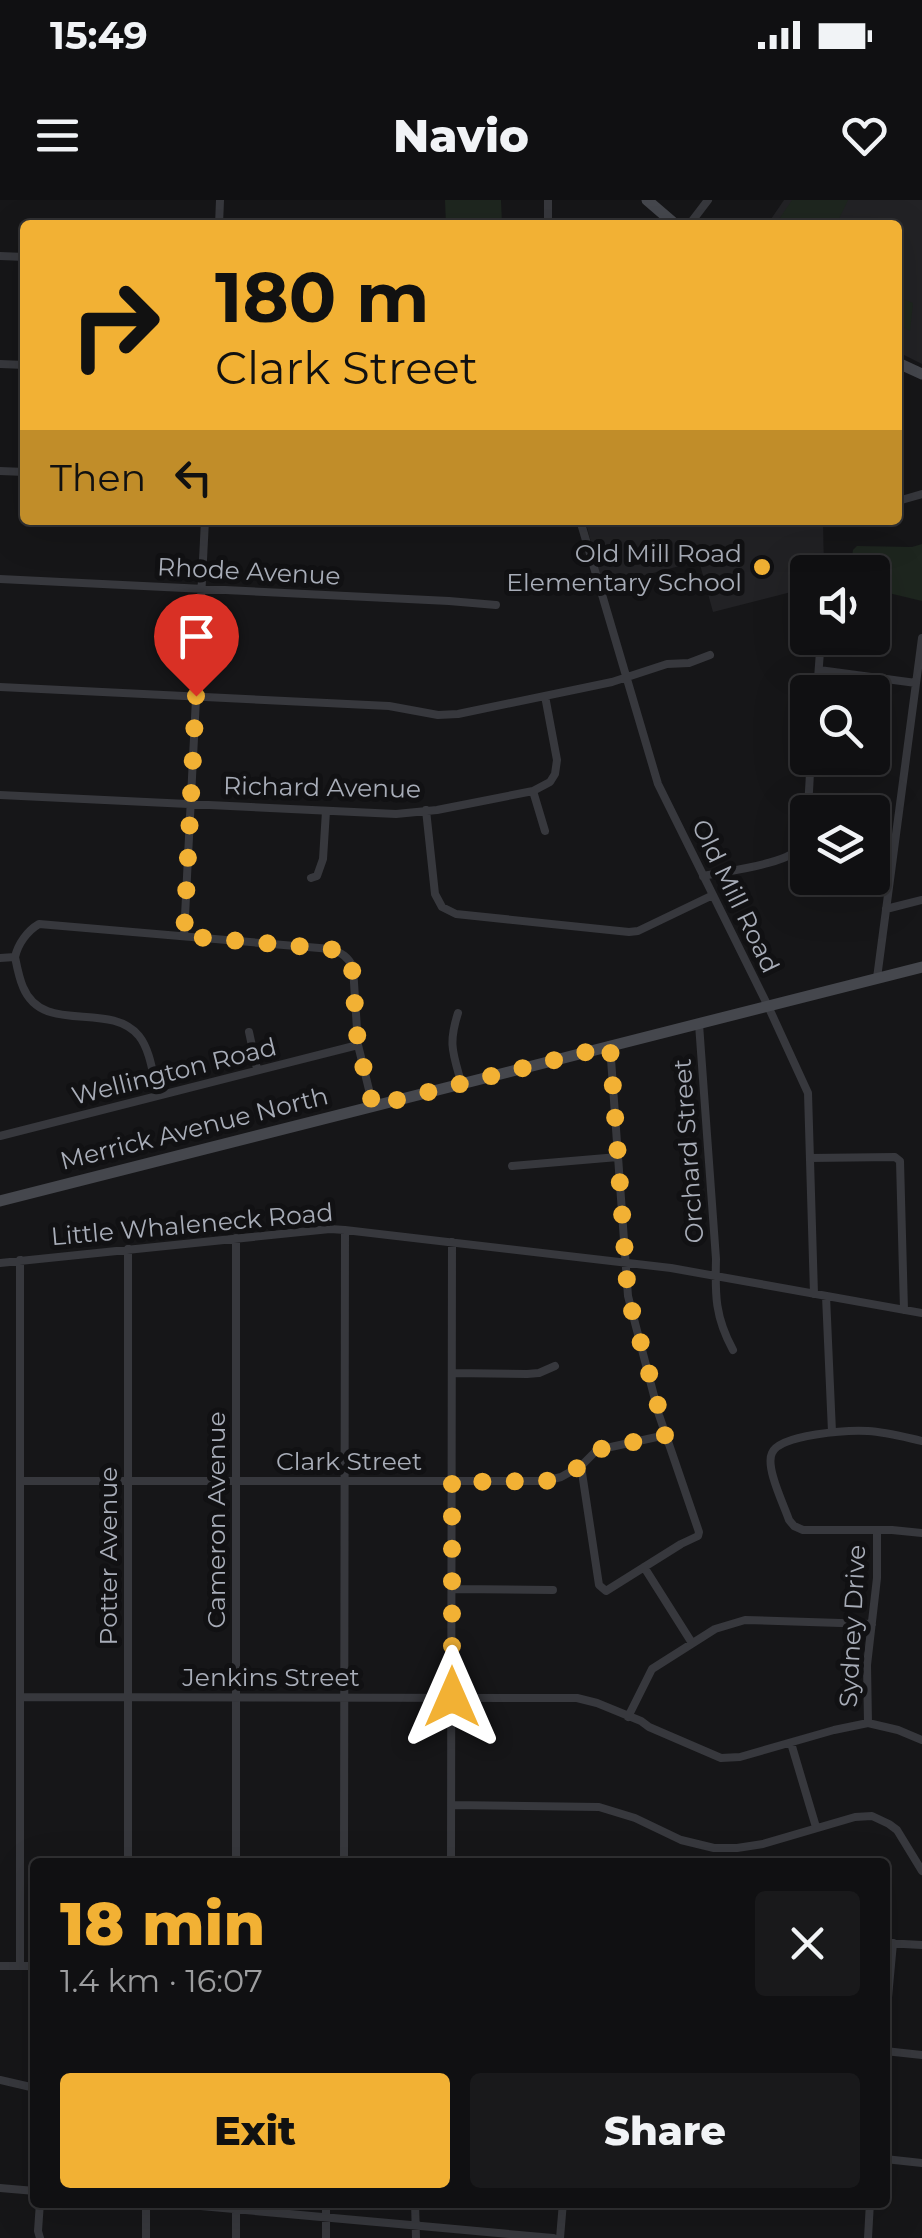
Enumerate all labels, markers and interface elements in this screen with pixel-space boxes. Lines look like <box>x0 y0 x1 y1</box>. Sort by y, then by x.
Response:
text: 15:49 <box>50 12 148 59</box>
icon: menu <box>30 108 85 163</box>
text: Navio <box>393 108 529 163</box>
icon: heart <box>837 108 892 163</box>
text: 180 m <box>215 254 429 340</box>
icon: right <box>50 260 180 390</box>
text: Clark Street <box>215 340 478 395</box>
icon: left <box>166 450 221 505</box>
text: Then <box>50 454 146 501</box>
place label: Old Mill Road Elementary School <box>506 538 742 597</box>
street label: Rhode Avenue <box>157 551 341 591</box>
map controls <box>790 555 890 895</box>
button: sound <box>790 555 890 655</box>
marker: Old Mill Road Elementary School <box>751 556 773 578</box>
pin <box>154 594 239 697</box>
icon: arrive <box>169 609 224 664</box>
button: search <box>790 675 890 775</box>
street label: Richard Avenue <box>223 770 421 804</box>
button: layers <box>790 795 890 895</box>
street label: Old Mill Road <box>686 814 786 978</box>
street label: Wellington Road <box>69 1031 279 1111</box>
street label: Orchard Street <box>667 1058 709 1244</box>
street label: Merrick Avenue North <box>57 1080 331 1176</box>
street label: Little Whaleneck Road <box>50 1197 334 1251</box>
street label: Cameron Avenue <box>201 1411 231 1629</box>
street label: Clark Street <box>276 1446 422 1476</box>
street label: Potter Avenue <box>93 1467 123 1645</box>
street label: Sydney Drive <box>833 1544 871 1708</box>
position arrow <box>400 1645 504 1749</box>
street label: Jenkins Street <box>181 1662 360 1692</box>
text: 18 min <box>60 1887 265 1960</box>
button: close <box>755 1891 860 1996</box>
text: 1.4 km · 16:07 <box>60 1961 263 2000</box>
button: Exit <box>60 2073 450 2188</box>
button: Share <box>470 2073 860 2188</box>

